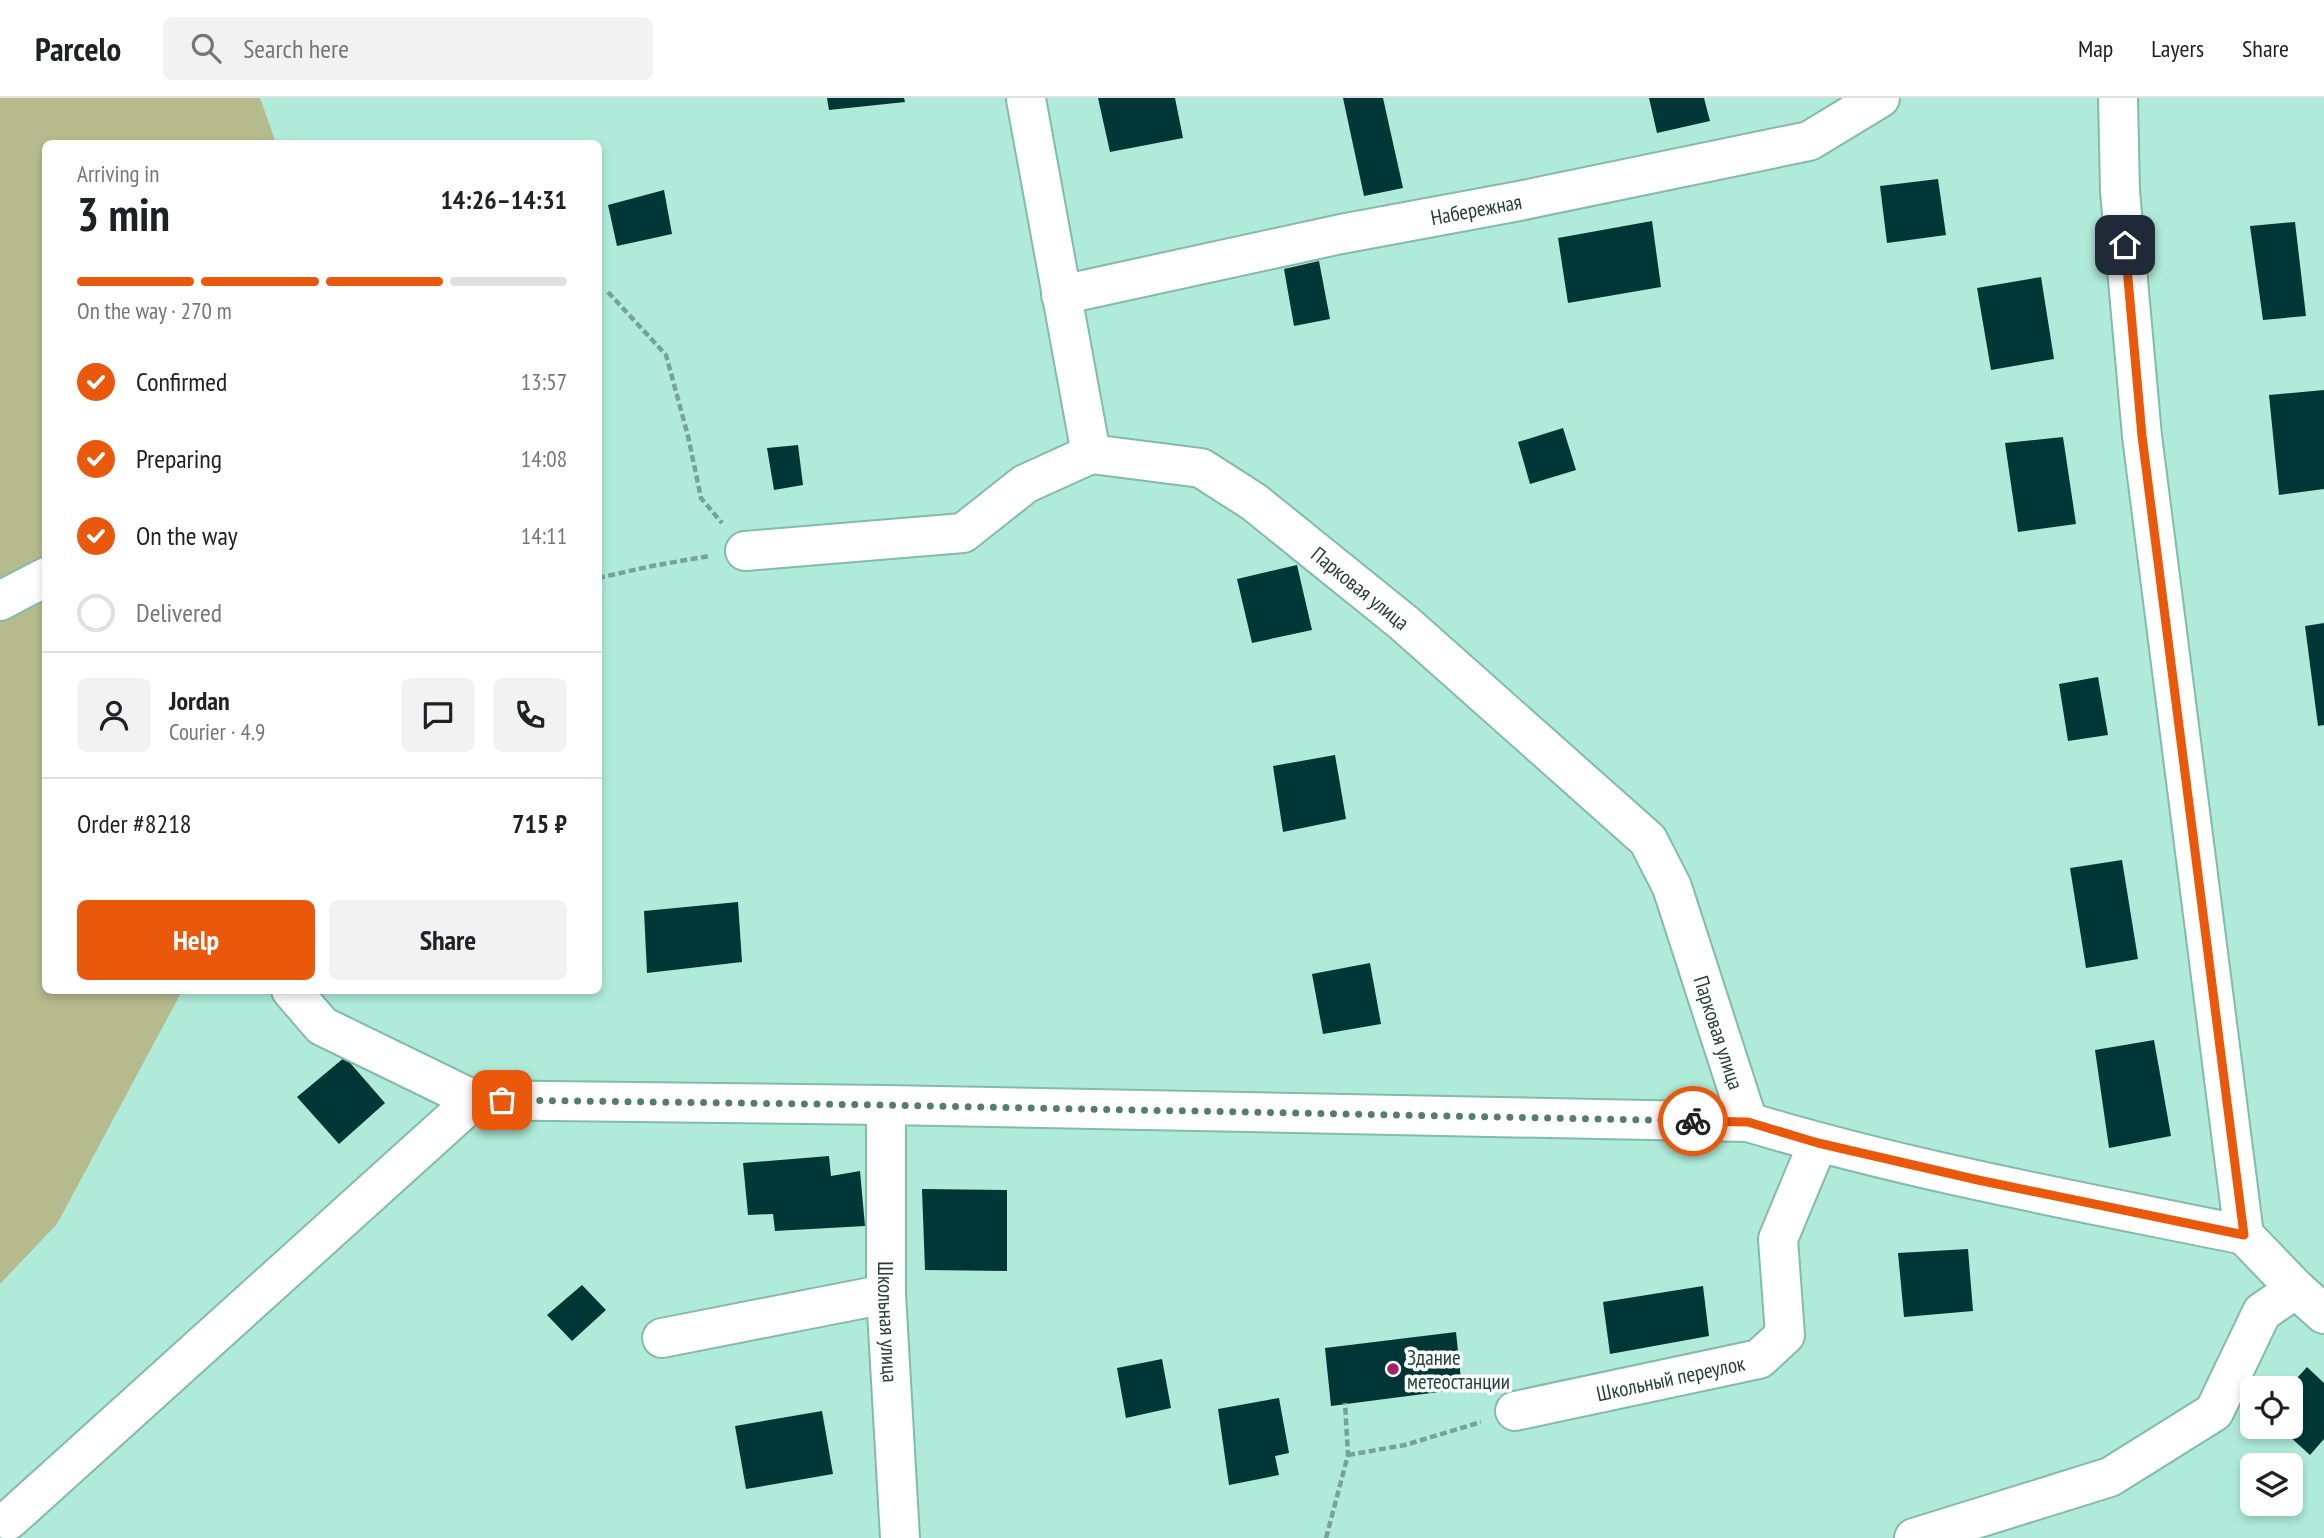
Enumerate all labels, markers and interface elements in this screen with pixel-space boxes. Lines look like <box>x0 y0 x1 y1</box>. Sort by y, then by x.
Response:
search box <box>163 17 653 80</box>
text: Parcelo <box>35 27 121 70</box>
icon: search <box>187 29 225 67</box>
text: Search here <box>243 32 349 65</box>
text: Map <box>2078 33 2113 64</box>
text: Layers <box>2151 33 2204 64</box>
text: Share <box>2242 33 2289 64</box>
text: Arriving in <box>77 159 159 188</box>
text: 14:26–14:31 <box>440 183 567 216</box>
text: 3 min <box>77 184 170 244</box>
street label: Набережная <box>1428 187 1524 231</box>
pin <box>2095 215 2155 275</box>
icon: home <box>2106 226 2144 264</box>
text: On the way · 270 m <box>77 296 232 325</box>
icon: check <box>77 363 115 401</box>
text: Confirmed <box>136 365 227 398</box>
text: 13:57 <box>521 367 567 396</box>
icon: check <box>77 440 115 478</box>
text: Preparing <box>136 442 222 475</box>
text: 14:08 <box>521 444 567 473</box>
icon: check <box>77 517 115 555</box>
text: On the way <box>136 519 238 552</box>
text: 14:11 <box>521 521 567 550</box>
street label: Парковая улица <box>1306 540 1415 636</box>
text: Delivered <box>136 596 222 629</box>
button: person <box>77 678 151 752</box>
button: chat <box>401 678 475 752</box>
button: phone <box>493 678 567 752</box>
text: Jordan <box>169 684 230 717</box>
text: Courier · 4.9 <box>169 717 265 746</box>
text: Order #8218 <box>77 807 192 840</box>
text: 715 ₽ <box>512 807 567 840</box>
button: Help <box>77 900 315 980</box>
button: Share <box>329 900 567 980</box>
street label: Парковая улица <box>1688 972 1750 1093</box>
pin <box>472 1070 532 1130</box>
icon: bag <box>483 1081 521 1119</box>
courier <box>1658 1086 1728 1156</box>
icon: bike <box>1674 1102 1712 1140</box>
street label: Школьная улица <box>872 1261 905 1383</box>
place label: Здание метеостанции <box>1407 1344 1510 1395</box>
street label: Школьный переулок <box>1594 1349 1747 1407</box>
marker: Здание метеостанции <box>1385 1361 1401 1377</box>
map controls <box>2240 1376 2303 1516</box>
button: locate <box>2240 1376 2303 1439</box>
button: layers <box>2240 1453 2303 1516</box>

